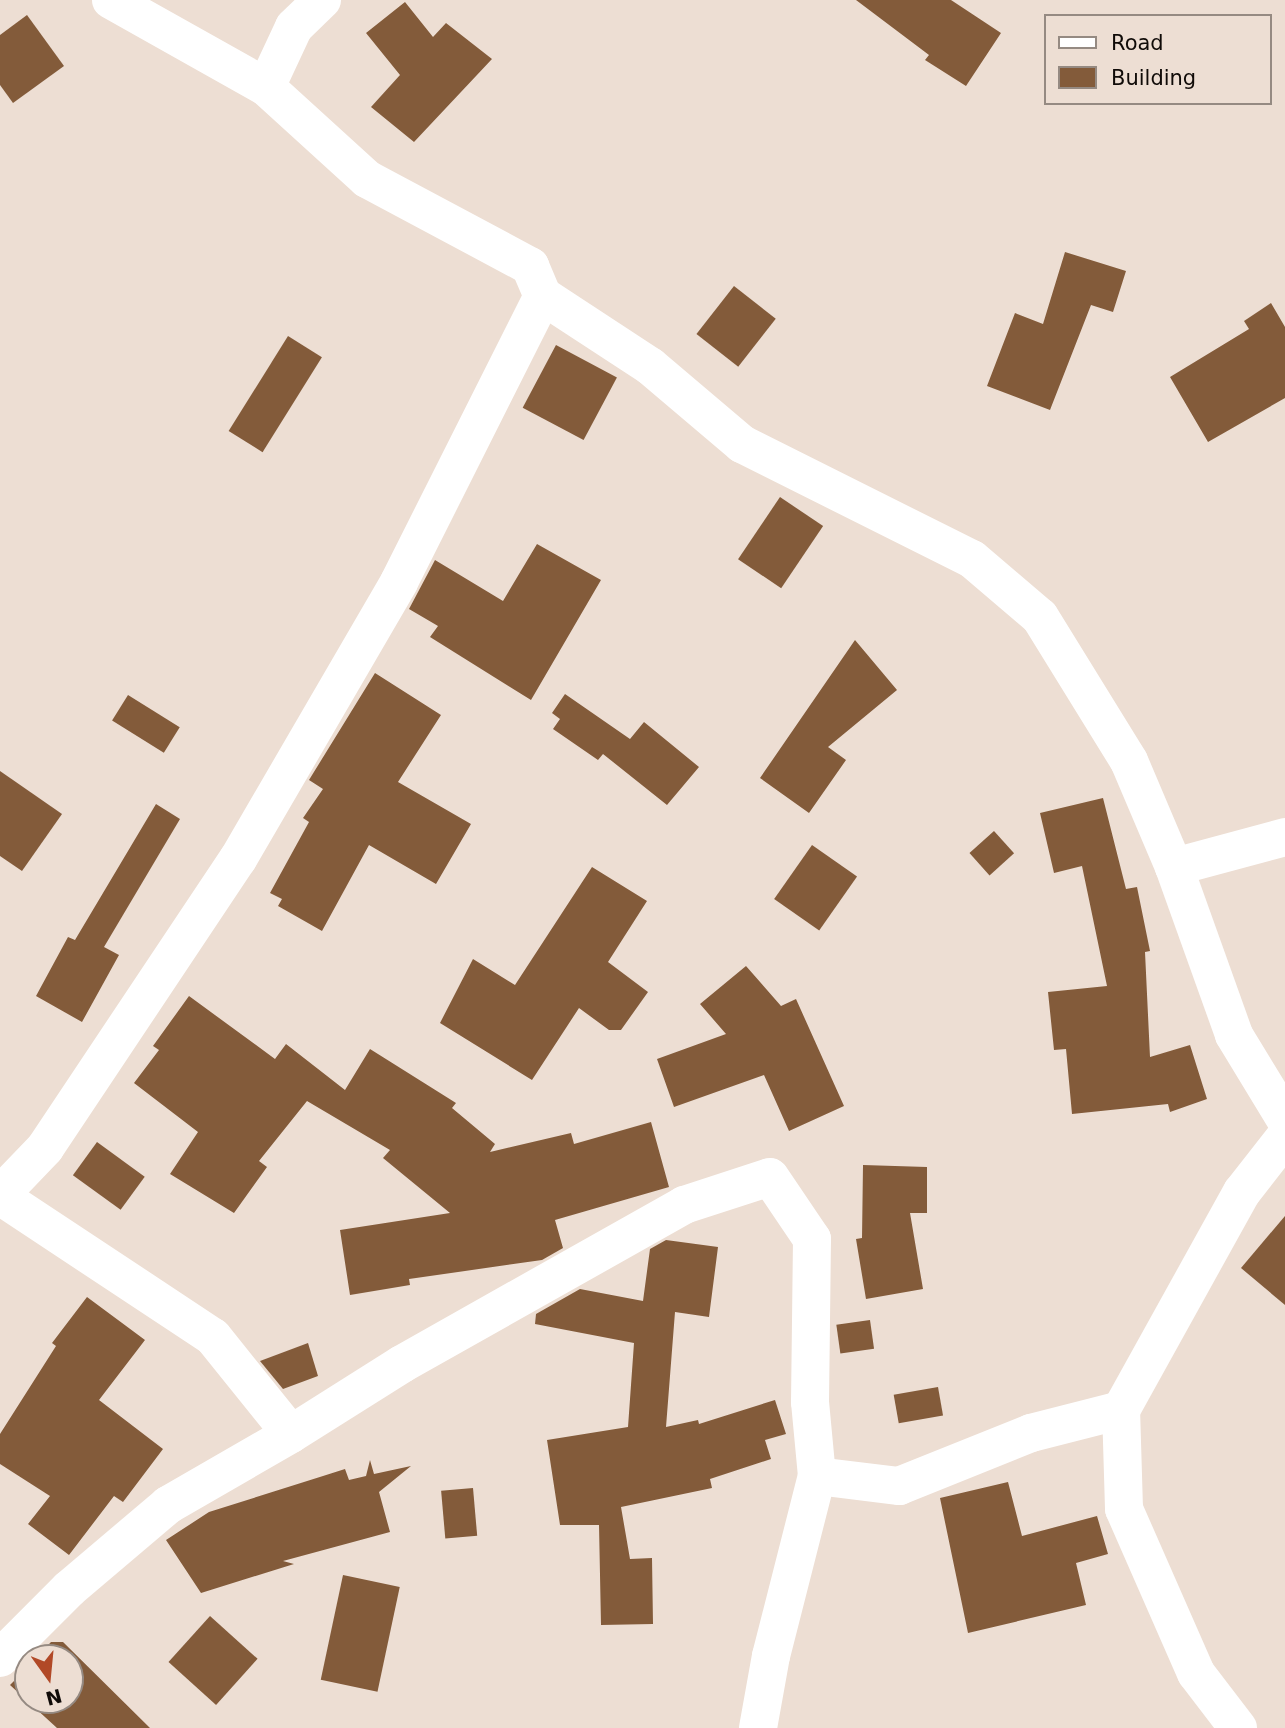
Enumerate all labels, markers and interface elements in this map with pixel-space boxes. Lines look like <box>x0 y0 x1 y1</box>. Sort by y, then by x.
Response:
legend <box>1044 14 1271 105</box>
text: Road <box>1111 31 1164 55</box>
text: Building <box>1111 66 1196 90</box>
north arrow <box>14 1644 84 1714</box>
text: N <box>43 1685 64 1710</box>

